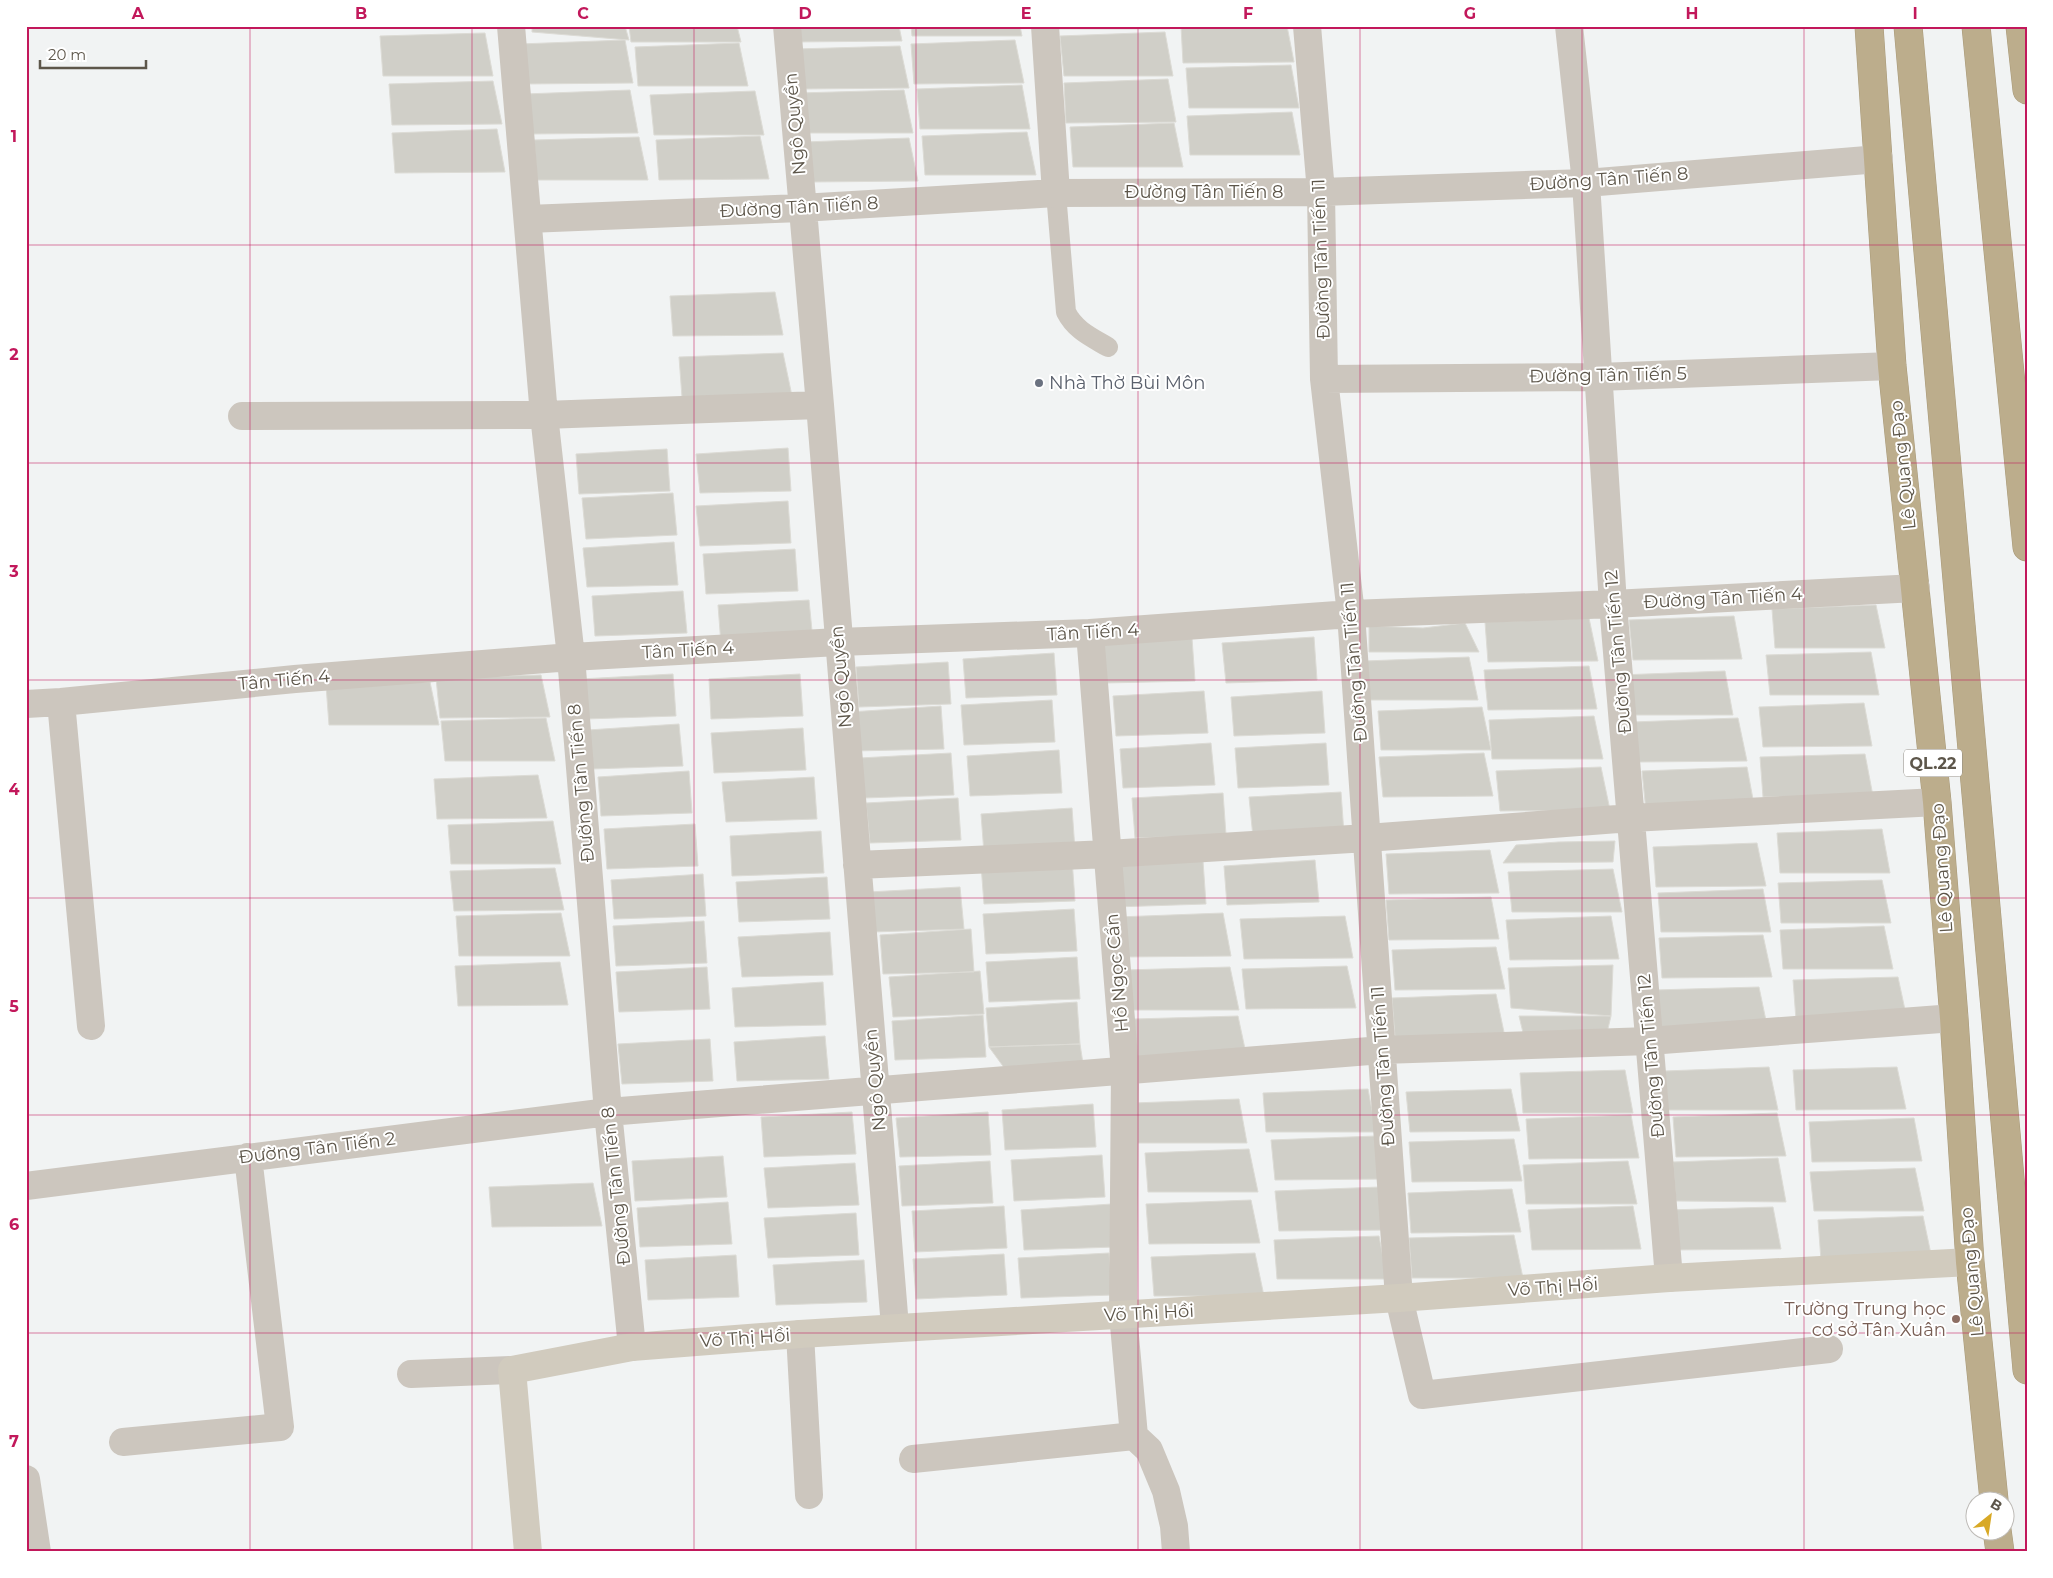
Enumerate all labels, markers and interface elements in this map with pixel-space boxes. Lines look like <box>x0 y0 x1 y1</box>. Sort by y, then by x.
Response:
text: A <box>131 4 145 23</box>
text: B <box>355 4 367 23</box>
text: C <box>577 4 589 23</box>
text: D <box>798 4 812 23</box>
text: E <box>1021 4 1031 23</box>
text: F <box>1243 4 1253 23</box>
text: G <box>1464 4 1476 23</box>
text: H <box>1686 4 1698 23</box>
text: I <box>1912 4 1918 23</box>
scale bar <box>40 38 146 70</box>
text: 20 m <box>48 45 86 64</box>
street label: Ngô Quyền <box>780 72 810 176</box>
text: 1 <box>11 127 17 146</box>
street label: Đường Tân Tiến 8 <box>1529 162 1689 196</box>
street label: Đường Tân Tiến 11 <box>1307 178 1335 340</box>
street label: Đường Tân Tiến 8 <box>1124 181 1284 203</box>
street label: Đường Tân Tiến 8 <box>719 192 879 222</box>
text: 2 <box>9 345 19 364</box>
street label: Đường Tân Tiến 5 <box>1529 363 1687 387</box>
place label: Nhà Thờ Bùi Môn <box>1049 372 1206 394</box>
marker: Nhà Thờ Bùi Môn <box>1033 377 1045 389</box>
street label: Lê Quang Đạo <box>1885 399 1921 531</box>
text: 3 <box>8 562 19 581</box>
street label: Đường Tân Tiến 12 <box>1600 569 1636 735</box>
street label: Đường Tân Tiến 11 <box>1336 581 1372 743</box>
street label: Đường Tân Tiến 4 <box>1643 583 1803 613</box>
street label: Tân Tiến 4 <box>1046 619 1140 645</box>
street label: Ngô Quyền <box>826 625 856 729</box>
street label: Tân Tiến 4 <box>641 637 735 663</box>
street label: Tân Tiến 4 <box>237 665 331 695</box>
street label: Đường Tân Tiến 8 <box>563 703 599 863</box>
road number: QL.22 <box>1904 750 1962 776</box>
text: 4 <box>8 780 20 799</box>
street label: Lê Quang Đạo <box>1926 802 1958 934</box>
street label: Hồ Ngọc Cẩn <box>1101 913 1133 1033</box>
street label: Đường Tân Tiến 12 <box>1633 973 1669 1139</box>
street label: Đường Tân Tiến 11 <box>1366 985 1400 1147</box>
text: 5 <box>9 997 19 1016</box>
street label: Ngô Quyền <box>860 1028 890 1132</box>
street label: Đường Tân Tiến 8 <box>597 1106 635 1266</box>
street label: Đường Tân Tiến 2 <box>237 1127 397 1169</box>
street label: Lê Quang Đạo <box>1955 1206 1989 1338</box>
text: 6 <box>9 1215 19 1234</box>
street label: Võ Thị Hồi <box>1507 1273 1599 1301</box>
place label: Trường Trung học cơ sở Tân Xuân <box>1784 1298 1946 1341</box>
street label: Võ Thị Hồi <box>1103 1300 1195 1326</box>
marker: Trường Trung học cơ sở Tân Xuân <box>1950 1313 1962 1325</box>
street label: Võ Thị Hồi <box>699 1324 791 1352</box>
text: 7 <box>9 1432 19 1451</box>
north arrow <box>1966 1490 2016 1540</box>
text: B <box>1987 1494 2006 1515</box>

